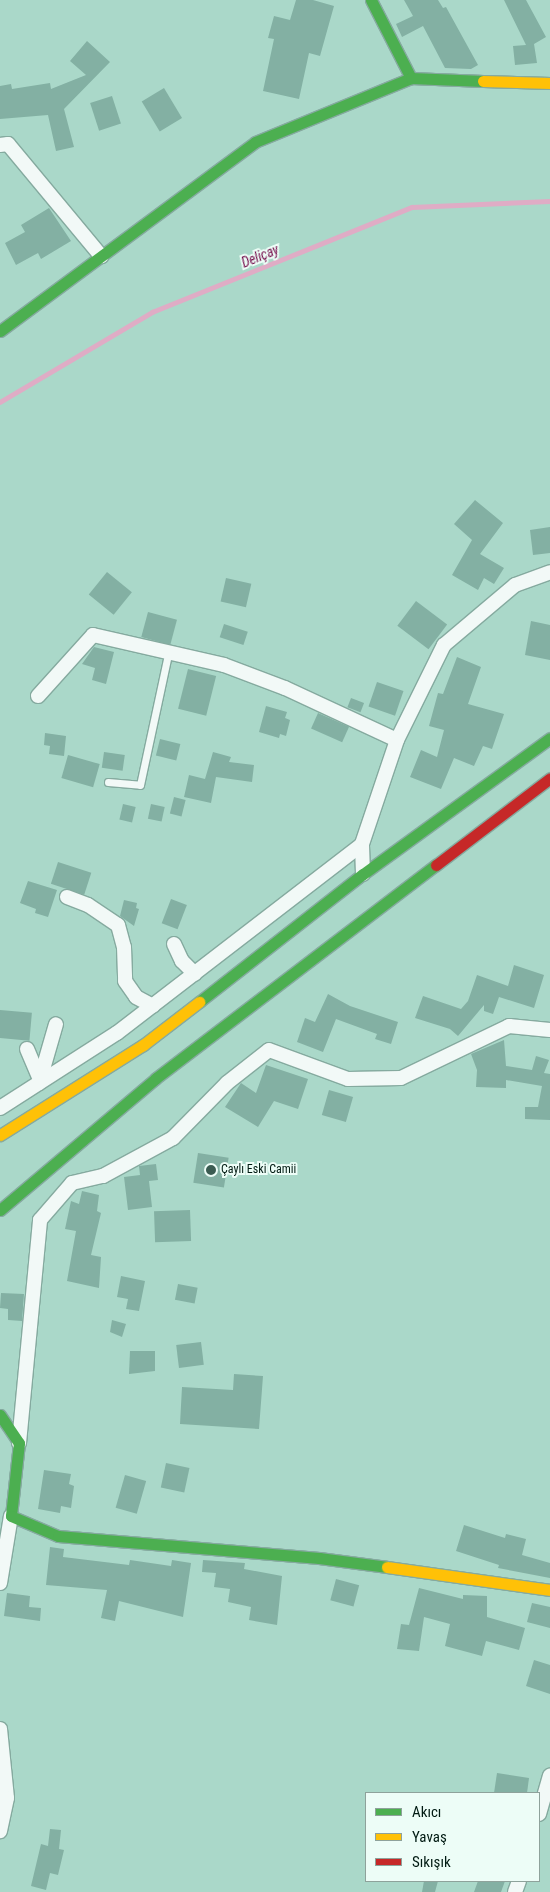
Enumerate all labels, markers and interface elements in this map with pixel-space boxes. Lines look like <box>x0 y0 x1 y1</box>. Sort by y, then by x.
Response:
water label: Deliçay <box>239 241 281 271</box>
place label: Çaylı Eski Camii <box>221 1163 296 1177</box>
marker: Çaylı Eski Camii <box>205 1164 217 1176</box>
legend <box>365 1792 540 1882</box>
text: Akıcı <box>412 1803 441 1821</box>
text: Yavaş <box>412 1828 447 1846</box>
text: Sıkışık <box>412 1853 451 1871</box>

